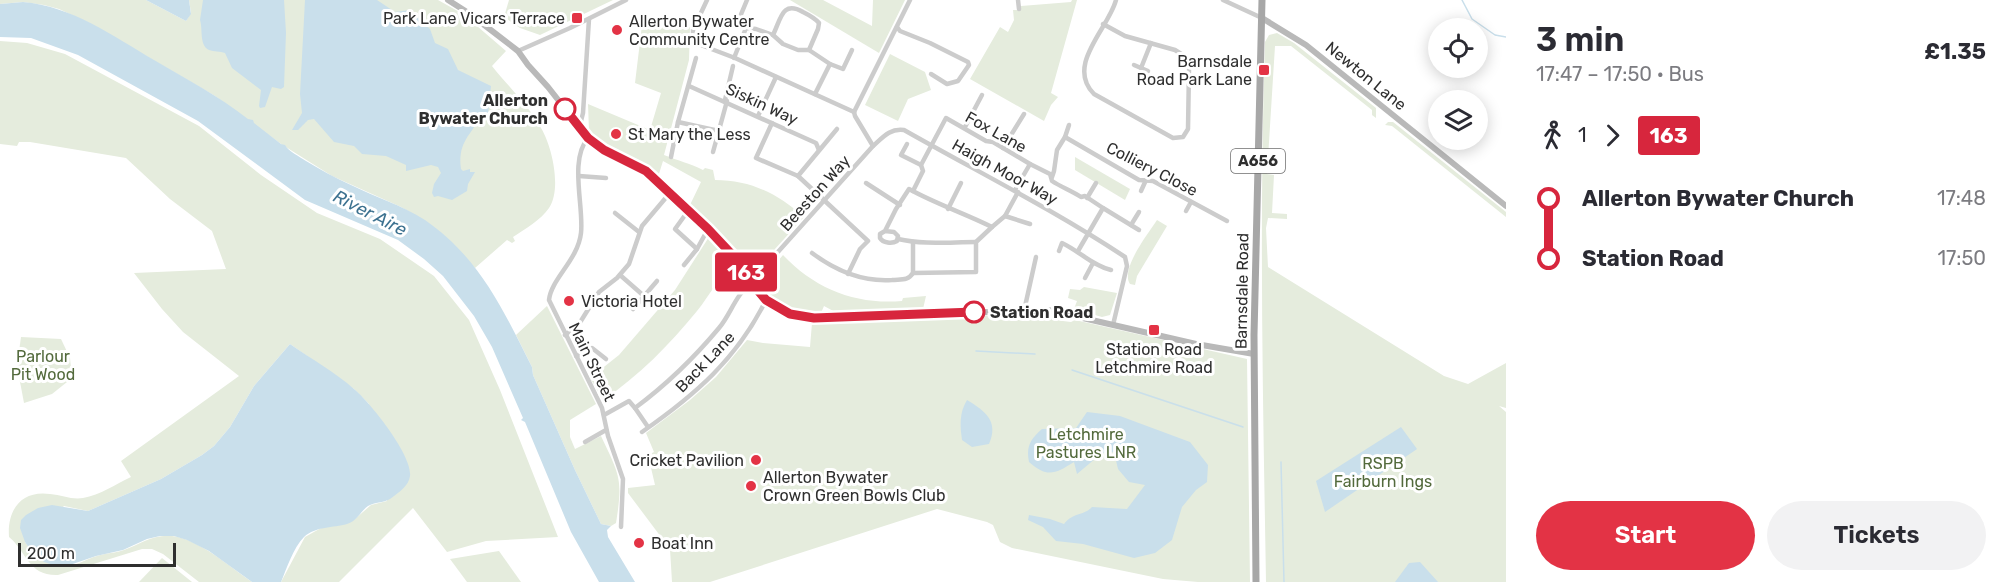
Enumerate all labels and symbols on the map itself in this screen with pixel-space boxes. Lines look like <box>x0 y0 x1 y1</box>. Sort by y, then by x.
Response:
place label: Park Lane Vicars Terrace <box>383 9 565 28</box>
marker: Park Lane Vicars Terrace <box>570 11 584 25</box>
place label: Allerton Bywater Community Centre <box>629 12 769 49</box>
marker: Allerton Bywater Community Centre <box>610 23 624 37</box>
street label: Newton Lane <box>1322 38 1410 114</box>
place label: Barnsdale Road Park Lane <box>1137 52 1252 89</box>
marker: Barnsdale Road Park Lane <box>1257 63 1271 77</box>
street label: Siskin Way <box>723 79 801 129</box>
place label: Allerton Bywater Church <box>418 91 548 128</box>
marker: Allerton Bywater Church <box>554 98 576 120</box>
street label: Fox Lane <box>962 107 1030 157</box>
place label: St Mary the Less <box>628 125 751 144</box>
marker: St Mary the Less <box>609 127 623 141</box>
street label: Haigh Moor Way <box>949 135 1061 209</box>
street label: Colliery Close <box>1103 138 1201 200</box>
road number: A656 <box>1231 149 1285 173</box>
street label: Beeston Way <box>776 151 854 235</box>
water label: River Aire <box>330 185 410 241</box>
street label: Barnsdale Road <box>1231 233 1253 349</box>
line badge: 163 <box>712 252 780 292</box>
place label: Victoria Hotel <box>581 292 682 311</box>
marker: Victoria Hotel <box>562 294 576 308</box>
marker: Station Road <box>963 301 985 323</box>
place label: Station Road <box>990 303 1093 322</box>
street label: Main Street <box>565 320 619 404</box>
marker: Station Road Letchmire Road <box>1147 323 1161 337</box>
street label: Back Lane <box>671 328 739 396</box>
place label: Station Road Letchmire Road <box>1095 340 1213 377</box>
park label: Parlour Pit Wood <box>11 347 75 384</box>
park label: Letchmire Pastures LNR <box>1036 425 1136 462</box>
place label: Cricket Pavilion <box>629 451 744 470</box>
marker: Cricket Pavilion <box>749 453 763 467</box>
park label: RSPB Fairburn Ings <box>1334 454 1432 491</box>
place label: Allerton Bywater Crown Green Bowls Club <box>763 468 946 505</box>
marker: Allerton Bywater Crown Green Bowls Club <box>744 479 758 493</box>
place label: Boat Inn <box>651 534 714 553</box>
marker: Boat Inn <box>632 536 646 550</box>
scale bar <box>18 540 176 568</box>

